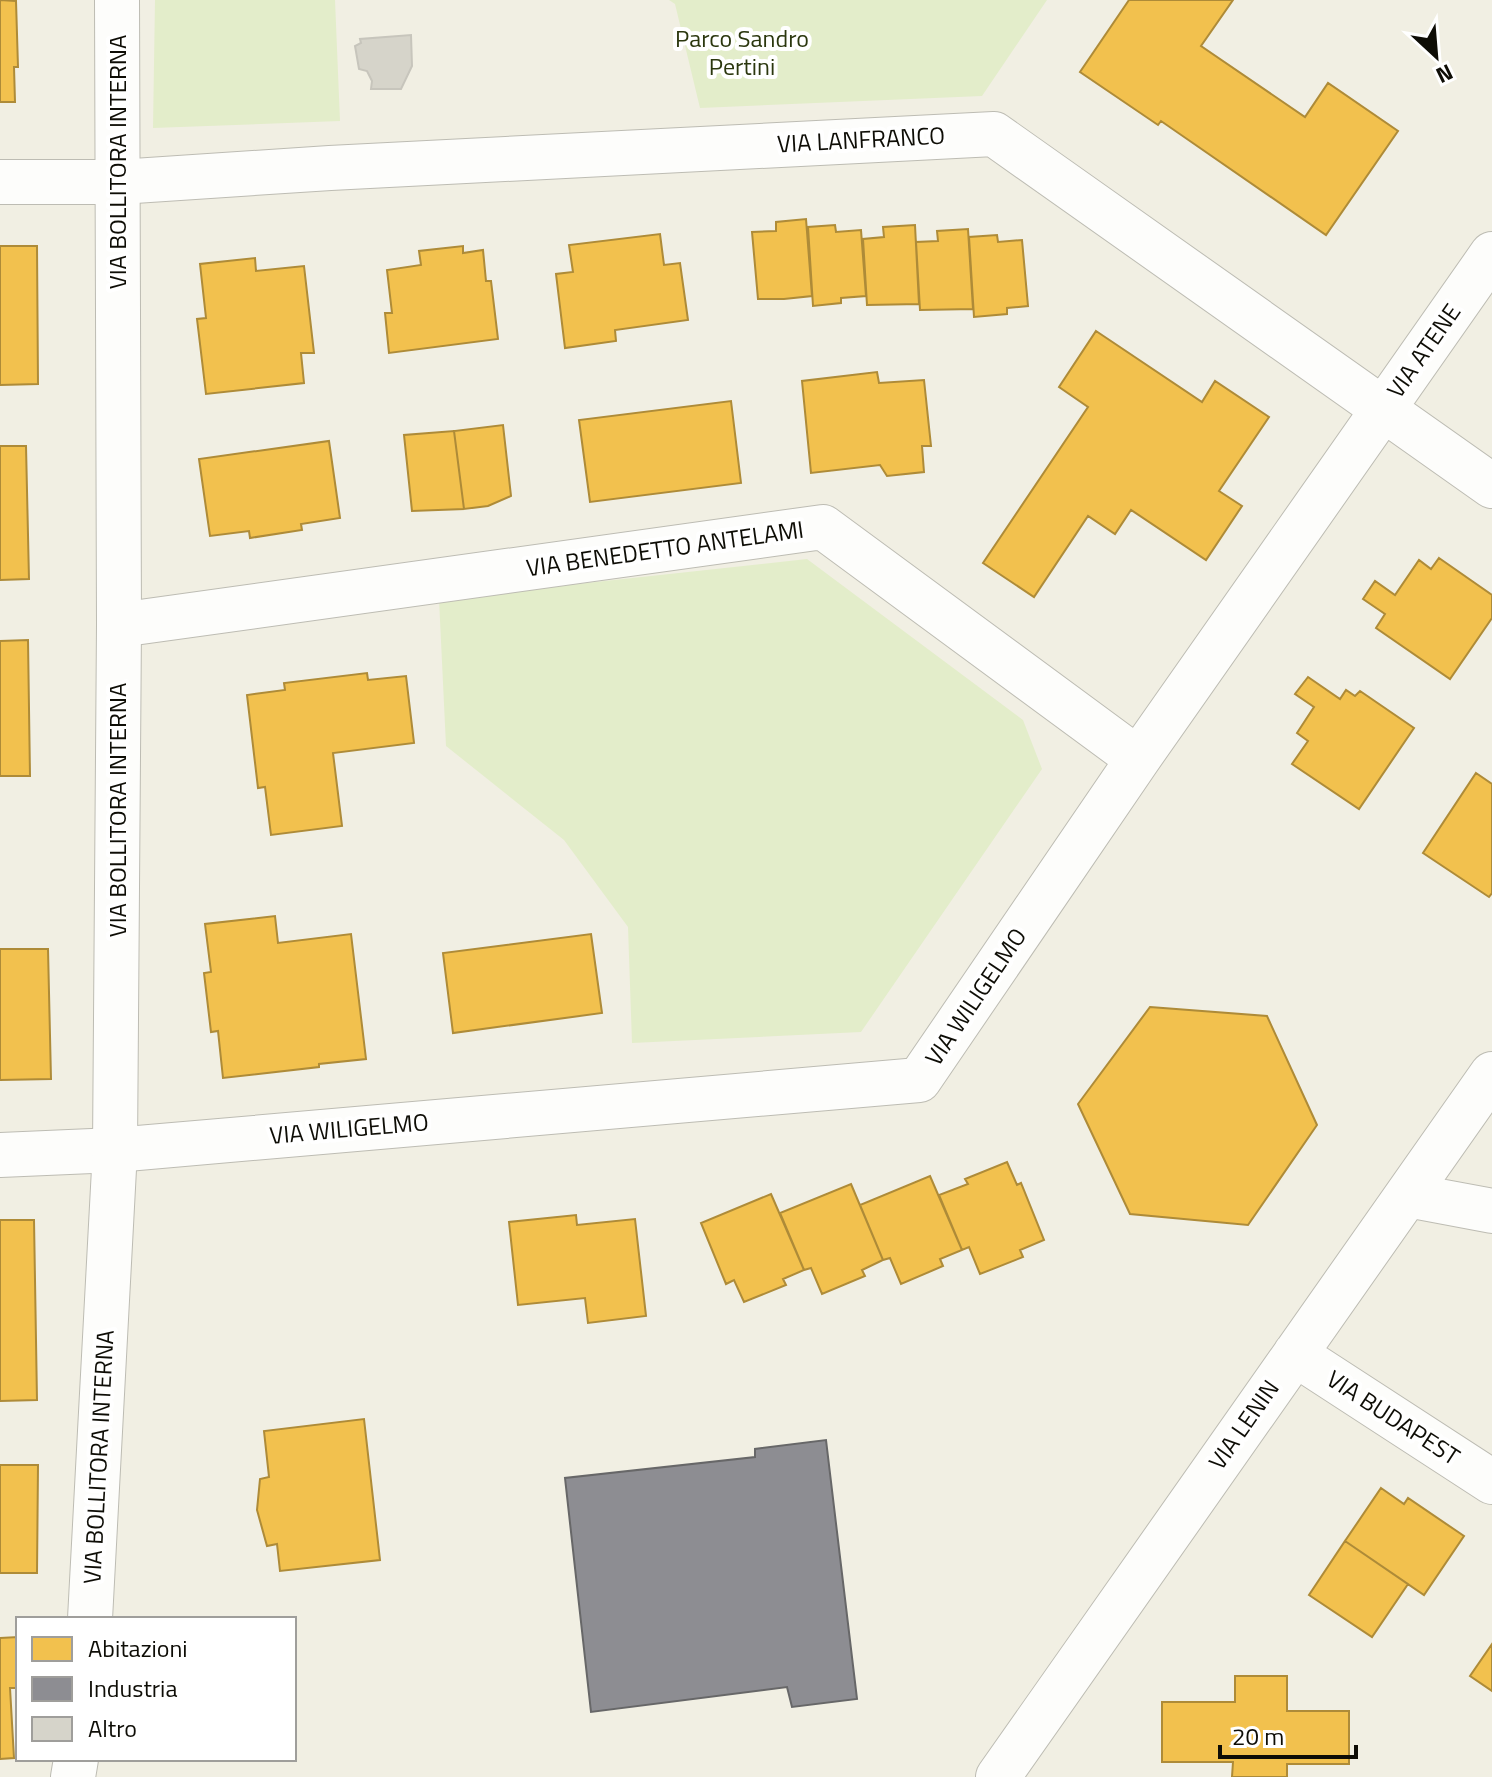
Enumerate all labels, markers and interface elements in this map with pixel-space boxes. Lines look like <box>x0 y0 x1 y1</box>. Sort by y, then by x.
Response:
north arrow <box>1396 16 1476 96</box>
park label: Parco Sandro Pertini <box>675 20 809 84</box>
street label: VIA BOLLITORA INTERNA <box>99 35 135 289</box>
text: N <box>1430 55 1459 93</box>
street label: VIA LANFRANCO <box>776 117 946 161</box>
street label: VIA ATENE <box>1377 296 1469 405</box>
street label: VIA BENEDETTO ANTELAMI <box>524 511 806 585</box>
street label: VIA BOLLITORA INTERNA <box>99 683 135 937</box>
street label: VIA WILIGELMO <box>916 920 1035 1073</box>
street label: VIA WILIGELMO <box>268 1103 430 1153</box>
street label: VIA BOLLITORA INTERNA <box>73 1329 123 1585</box>
street label: VIA BUDAPEST <box>1320 1361 1467 1474</box>
street label: VIA LENIN <box>1199 1372 1287 1477</box>
legend <box>16 1617 296 1761</box>
text: Abitazioni <box>88 1630 188 1666</box>
text: Industria <box>88 1670 177 1706</box>
scale bar <box>1220 1709 1356 1759</box>
text: Altro <box>88 1710 137 1746</box>
text: 20 m <box>1232 1718 1284 1754</box>

